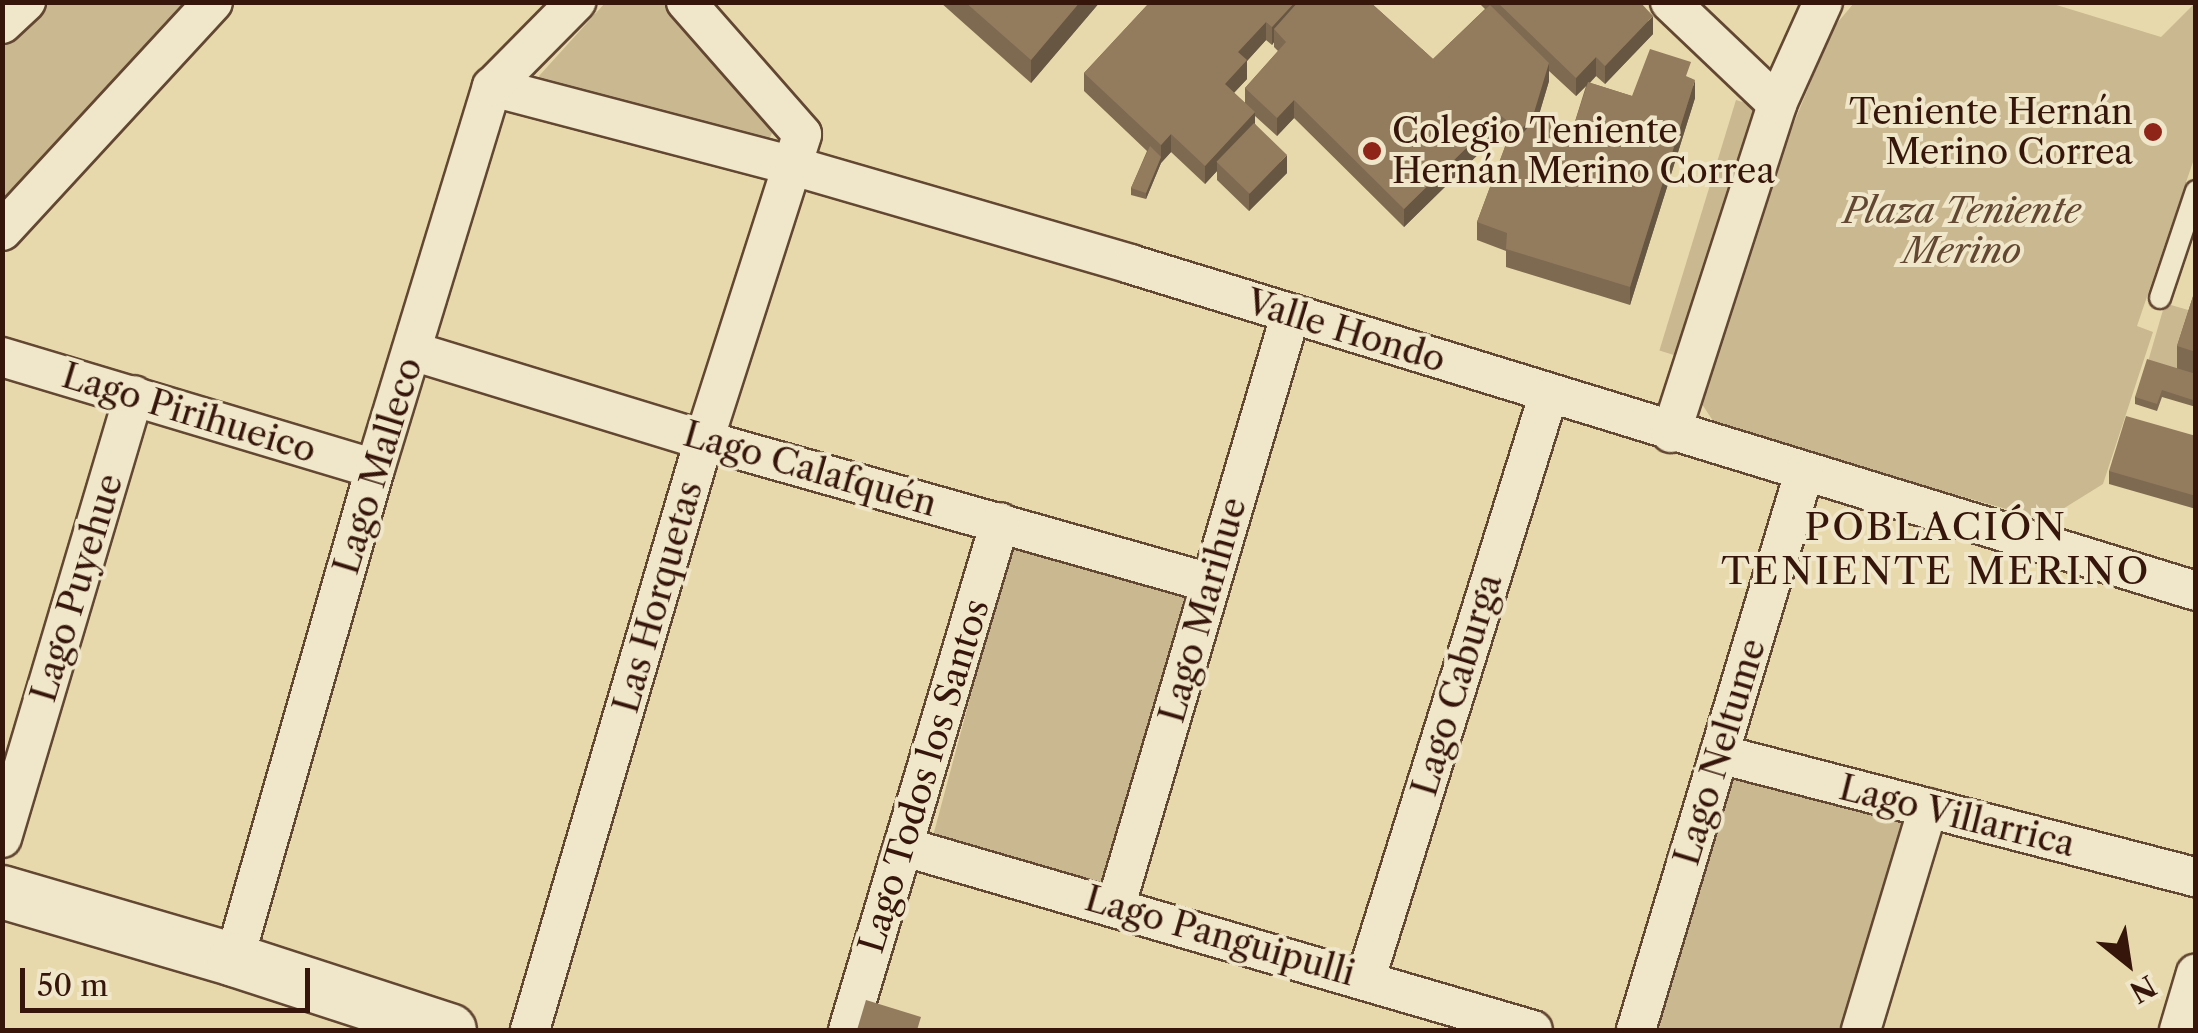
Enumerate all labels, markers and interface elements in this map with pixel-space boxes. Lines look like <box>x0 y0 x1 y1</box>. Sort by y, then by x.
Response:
place label: Teniente Hernán Merino Correa <box>1849 91 2133 173</box>
place label: Colegio Teniente Hernán Merino Correa <box>1392 110 1775 192</box>
marker: Teniente Hernán Merino Correa <box>2142 121 2164 143</box>
marker: Colegio Teniente Hernán Merino Correa <box>1361 140 1383 162</box>
park label: Plaza Teniente Merino <box>1843 190 2081 272</box>
street label: Valle Hondo <box>1242 281 1450 381</box>
street label: Lago Malleco <box>325 353 431 579</box>
street label: Lago Pirihueico <box>57 354 321 472</box>
street label: Lago Calafquén <box>679 413 941 525</box>
street label: Lago Puyehue <box>22 469 132 707</box>
street label: Las Horquetas <box>605 476 711 718</box>
street label: Lago Marihue <box>1151 492 1255 728</box>
district label: POBLACIÓN TENIENTE MERINO <box>1721 504 2151 594</box>
street label: Lago Caburga <box>1403 569 1511 801</box>
street label: Lago Todos los Santos <box>850 594 998 958</box>
street label: Lago Neltume <box>1666 634 1774 870</box>
street label: Lago Villarrica <box>1834 766 2080 866</box>
street label: Lago Panguipulli <box>1080 877 1360 995</box>
north arrow <box>2078 913 2178 1013</box>
scale bar <box>25 948 315 1010</box>
text: 50 m <box>37 967 108 1004</box>
text: N <box>2124 968 2162 1010</box>

